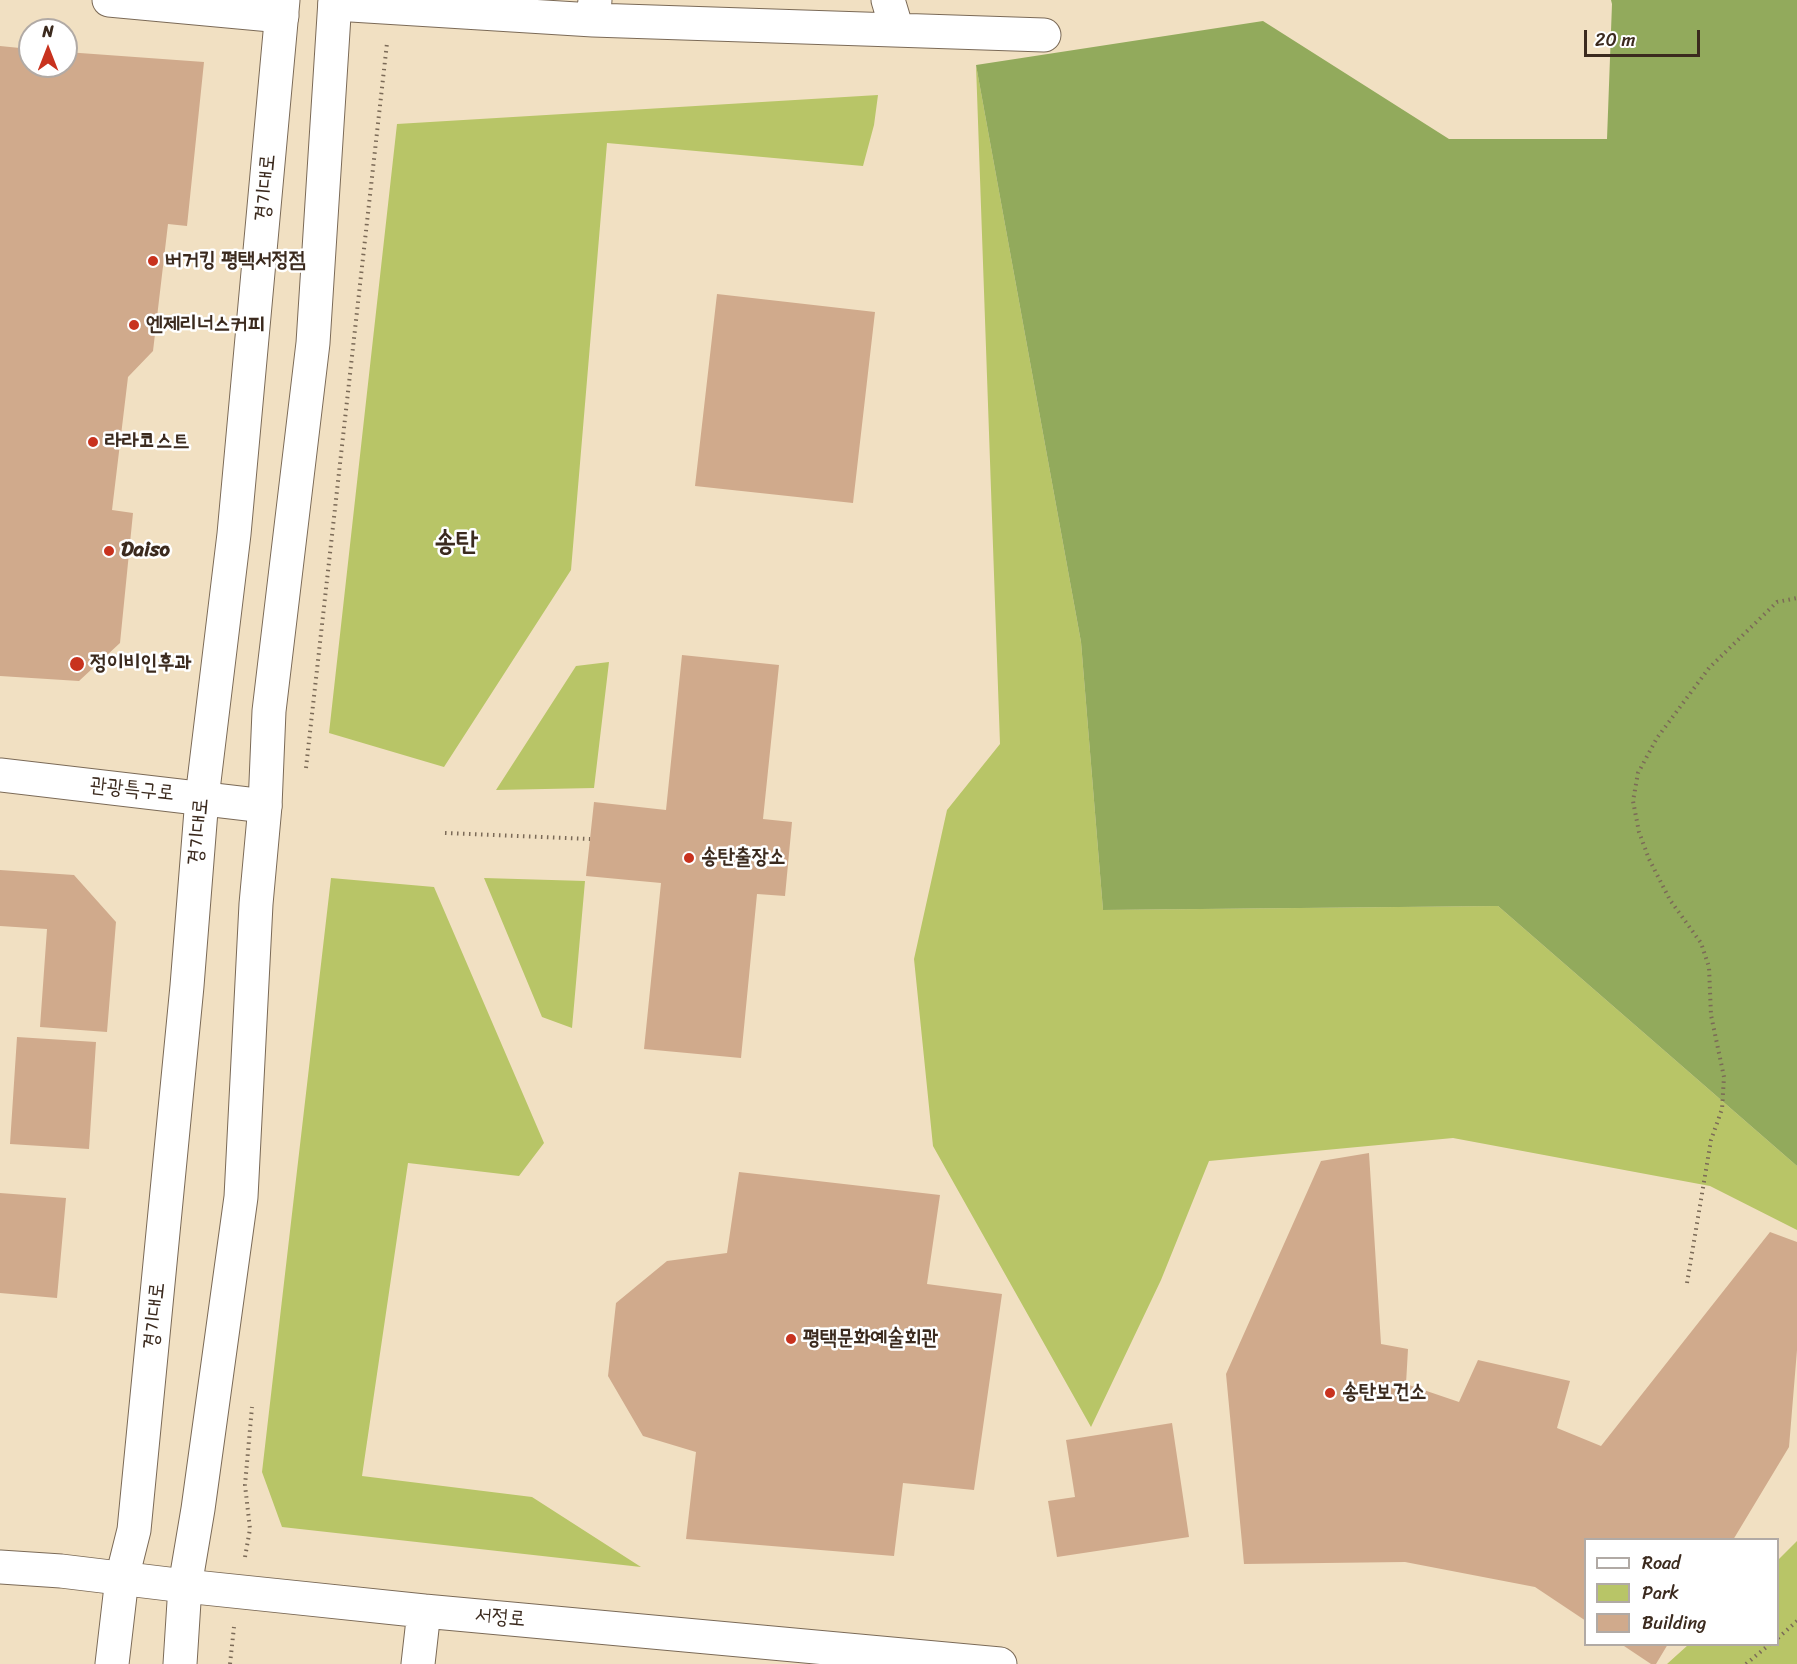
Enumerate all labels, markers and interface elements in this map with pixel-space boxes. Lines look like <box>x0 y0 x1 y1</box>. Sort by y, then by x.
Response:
text: N <box>42 17 54 46</box>
north arrow <box>18 18 78 78</box>
scale bar <box>1587 18 1702 56</box>
text: 20 m <box>1595 24 1635 56</box>
street label: 경기대로 <box>251 153 281 223</box>
place label: 버거킹 평택서정점 <box>165 248 306 274</box>
marker: 버거킹 평택서정점 <box>146 254 160 268</box>
place label: 엔제리너스커피 <box>146 312 264 338</box>
marker: 엔제리너스커피 <box>127 318 141 332</box>
place label: 라라코스트 <box>105 429 189 455</box>
marker: 라라코스트 <box>86 435 100 449</box>
district label: 송탄 <box>434 527 478 559</box>
place label: Daiso <box>121 538 170 564</box>
marker: Daiso <box>102 544 116 558</box>
place label: 정이비인후과 <box>90 651 191 677</box>
marker: 정이비인후과 <box>68 655 86 673</box>
street label: 관광특구로 <box>89 773 175 807</box>
street label: 경기대로 <box>184 797 214 867</box>
place label: 송탄출장소 <box>701 845 785 871</box>
marker: 송탄출장소 <box>682 851 696 865</box>
street label: 경기대로 <box>139 1281 171 1351</box>
place label: 평택문화예술회관 <box>803 1326 938 1352</box>
marker: 평택문화예술회관 <box>784 1332 798 1346</box>
place label: 송탄보건소 <box>1342 1380 1426 1406</box>
marker: 송탄보건소 <box>1323 1386 1337 1400</box>
legend <box>1584 1538 1779 1646</box>
text: Road <box>1642 1547 1681 1579</box>
text: Park <box>1642 1577 1679 1609</box>
street label: 서정로 <box>474 1603 526 1633</box>
text: Building <box>1642 1607 1706 1639</box>

